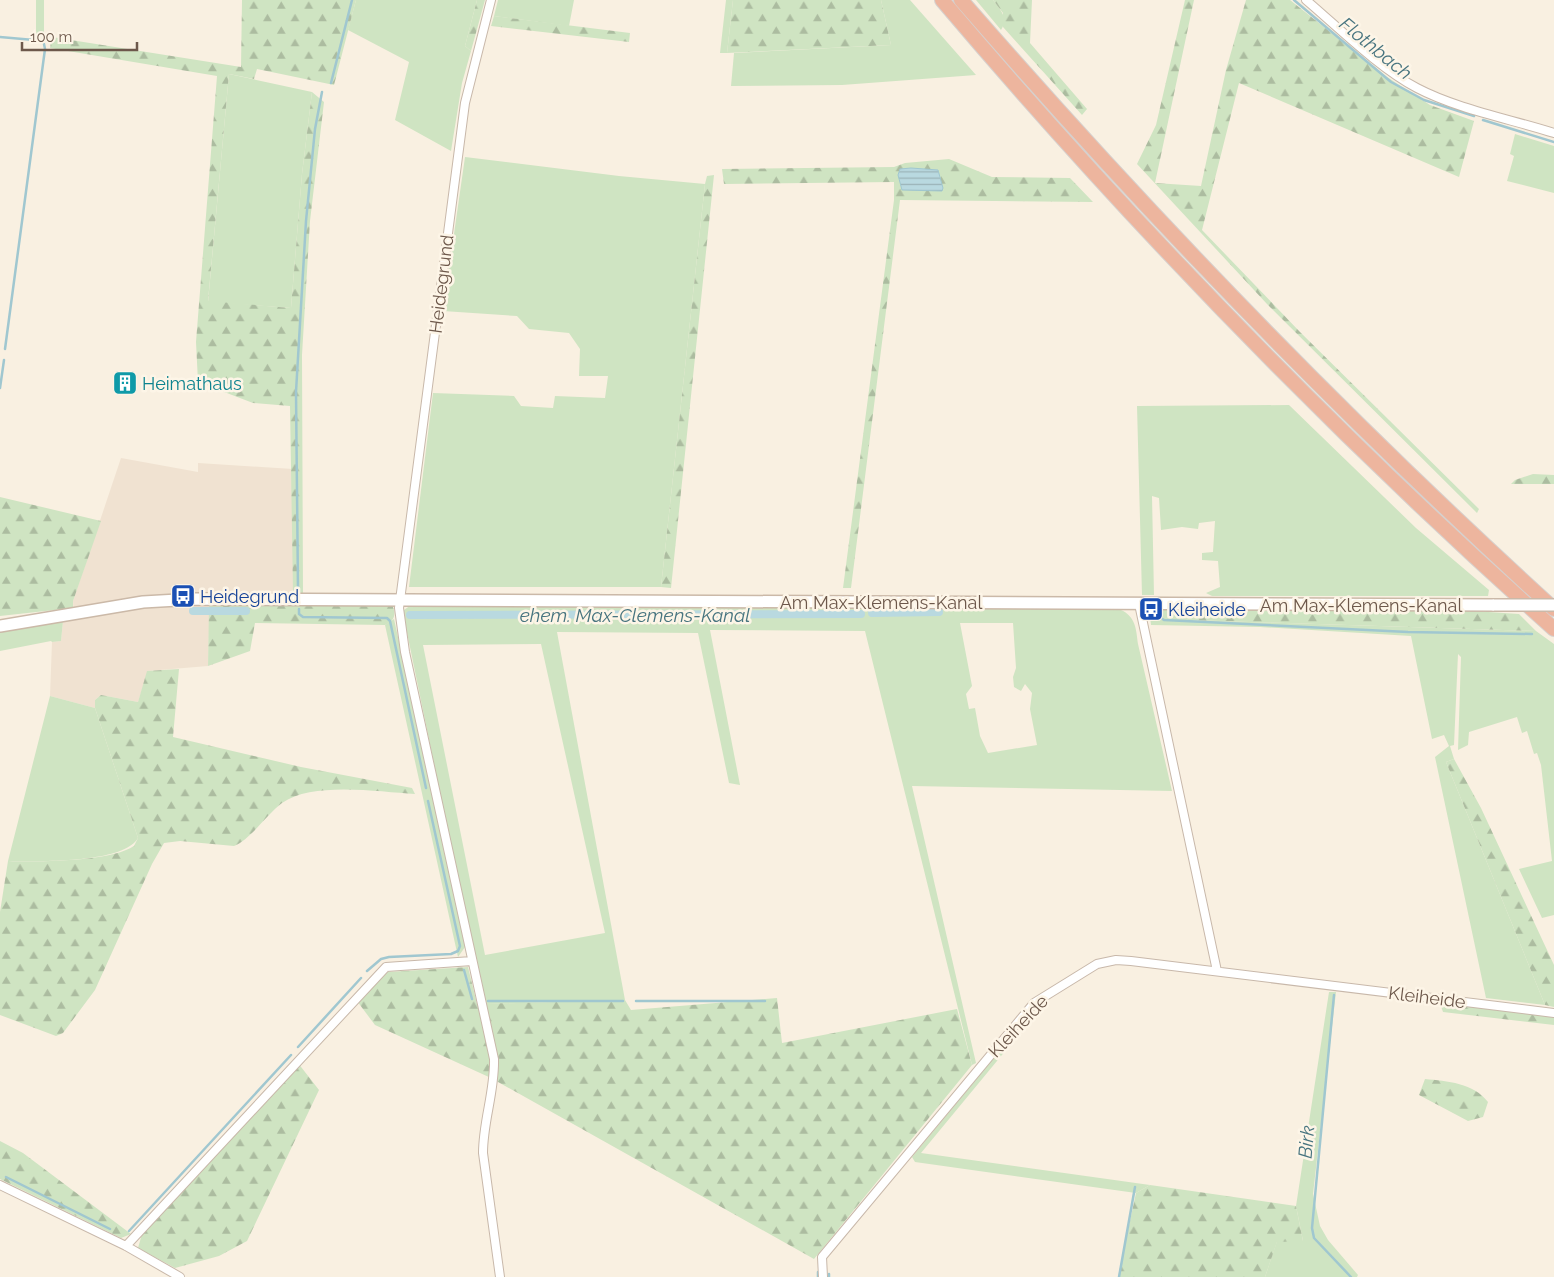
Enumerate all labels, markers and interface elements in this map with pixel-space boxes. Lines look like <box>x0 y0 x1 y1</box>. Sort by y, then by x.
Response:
water label: Flothbach <box>1335 12 1417 84</box>
scale bar <box>22 20 138 52</box>
text: 100 m <box>30 28 72 46</box>
street label: Heidegrund <box>425 233 457 335</box>
building icon: Heimathaus <box>112 370 138 396</box>
place label: Heimathaus <box>142 373 242 394</box>
bus stop icon: Heidegrund <box>170 583 196 609</box>
place label: Heidegrund <box>200 586 299 607</box>
street label: Am Max-Klemens-Kanal <box>780 592 982 613</box>
street label: Am Max-Klemens-Kanal <box>1260 595 1462 616</box>
bus stop icon: Kleiheide <box>1138 596 1164 622</box>
place label: Kleiheide <box>1168 599 1246 620</box>
water label: ehem. Max-Clemens-Kanal <box>520 604 750 626</box>
street label: Kleiheide <box>1387 982 1467 1012</box>
street label: Kleiheide <box>984 990 1052 1062</box>
water label: Birk <box>1294 1125 1318 1159</box>

